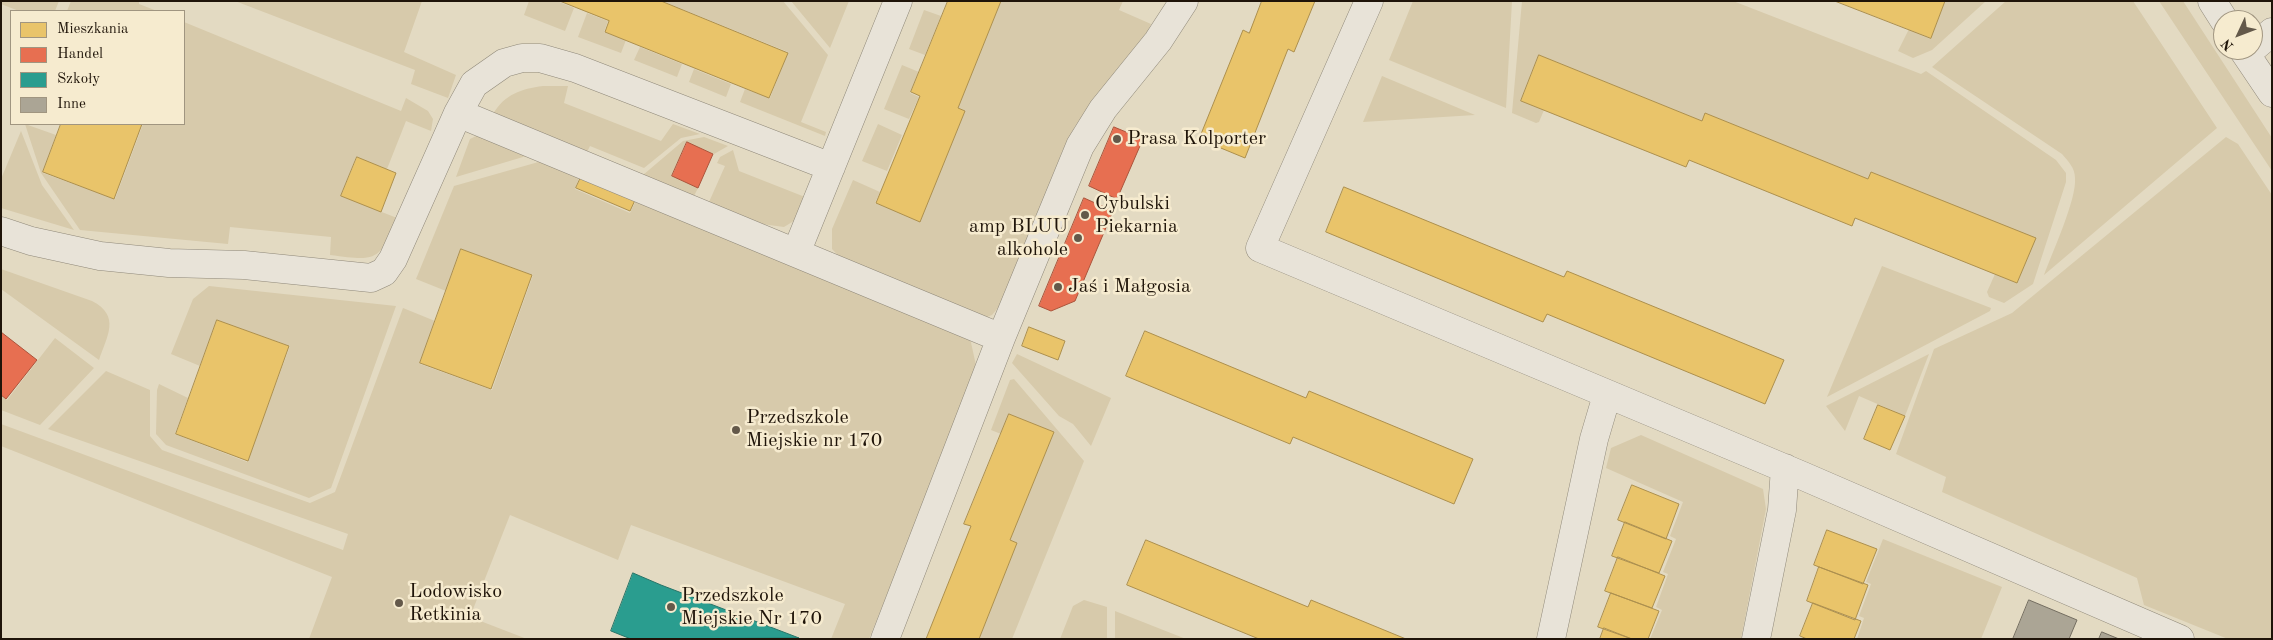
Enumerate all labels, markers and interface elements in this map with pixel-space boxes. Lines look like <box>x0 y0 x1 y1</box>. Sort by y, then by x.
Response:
legend <box>10 10 185 125</box>
north arrow <box>2213 10 2263 60</box>
text: Mieszkania <box>57 22 128 37</box>
text: N <box>2219 36 2237 53</box>
text: Handel <box>57 47 103 62</box>
text: Szkoły <box>57 72 100 87</box>
text: Inne <box>57 97 86 112</box>
place label: Prasa Kolporter <box>1127 127 1266 151</box>
marker: Prasa Kolporter <box>1111 133 1123 145</box>
place label: Cybulski Piekarnia <box>1095 192 1178 239</box>
marker: Cybulski Piekarnia <box>1079 209 1091 221</box>
place label: amp BLUU alkohole <box>969 215 1068 262</box>
marker: amp BLUU alkohole <box>1072 232 1084 244</box>
place label: Jaś i Małgosia <box>1068 275 1191 299</box>
marker: Jaś i Małgosia <box>1052 281 1064 293</box>
place label: Przedszkole Miejskie nr 170 <box>746 406 882 453</box>
marker: Przedszkole Miejskie nr 170 <box>730 424 742 436</box>
place label: Lodowisko Retkinia <box>409 580 502 627</box>
place label: Przedszkole Miejskie Nr 170 <box>681 584 822 631</box>
marker: Lodowisko Retkinia <box>393 597 405 609</box>
marker: Przedszkole Miejskie Nr 170 <box>665 601 677 613</box>

